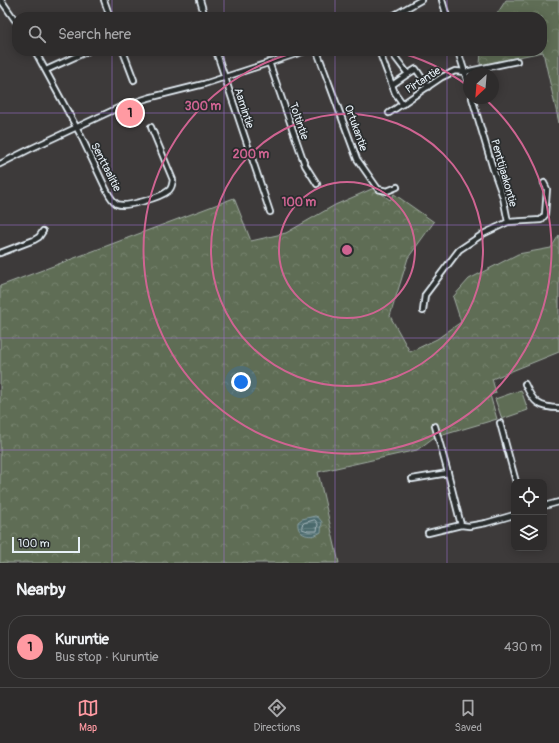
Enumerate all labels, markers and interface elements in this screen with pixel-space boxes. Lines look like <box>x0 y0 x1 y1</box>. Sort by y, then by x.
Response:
search box <box>12 12 547 56</box>
icon: search <box>26 23 48 45</box>
text: Search here <box>58 25 131 44</box>
street label: Pirtantie <box>403 64 443 96</box>
north arrow <box>463 68 499 104</box>
street label: Aamintie <box>231 86 257 130</box>
pin: 1 <box>117 98 143 128</box>
text: 300 m <box>185 99 222 114</box>
street label: Toltintie <box>287 101 312 142</box>
street label: Ortukantie <box>342 103 371 153</box>
street label: Penttijaakontie <box>488 138 520 209</box>
street label: Senttaalitie <box>88 140 124 194</box>
text: 200 m <box>233 147 270 162</box>
text: 100 m <box>282 195 317 210</box>
centre of rings <box>340 243 354 257</box>
your location <box>231 372 251 392</box>
map controls <box>511 479 547 551</box>
button: locate <box>511 479 547 515</box>
button: layers <box>511 515 547 551</box>
scale bar <box>12 535 80 554</box>
text: 100 m <box>18 537 49 550</box>
text: Nearby <box>16 579 65 600</box>
text: Kuruntie <box>55 630 109 649</box>
text: 1 <box>27 639 33 655</box>
text: 430 m <box>504 639 542 655</box>
text: Bus stop · Kuruntie <box>55 649 158 665</box>
tab: Map <box>77 697 99 734</box>
tab: Directions <box>253 697 300 734</box>
tab: Saved <box>455 697 482 734</box>

